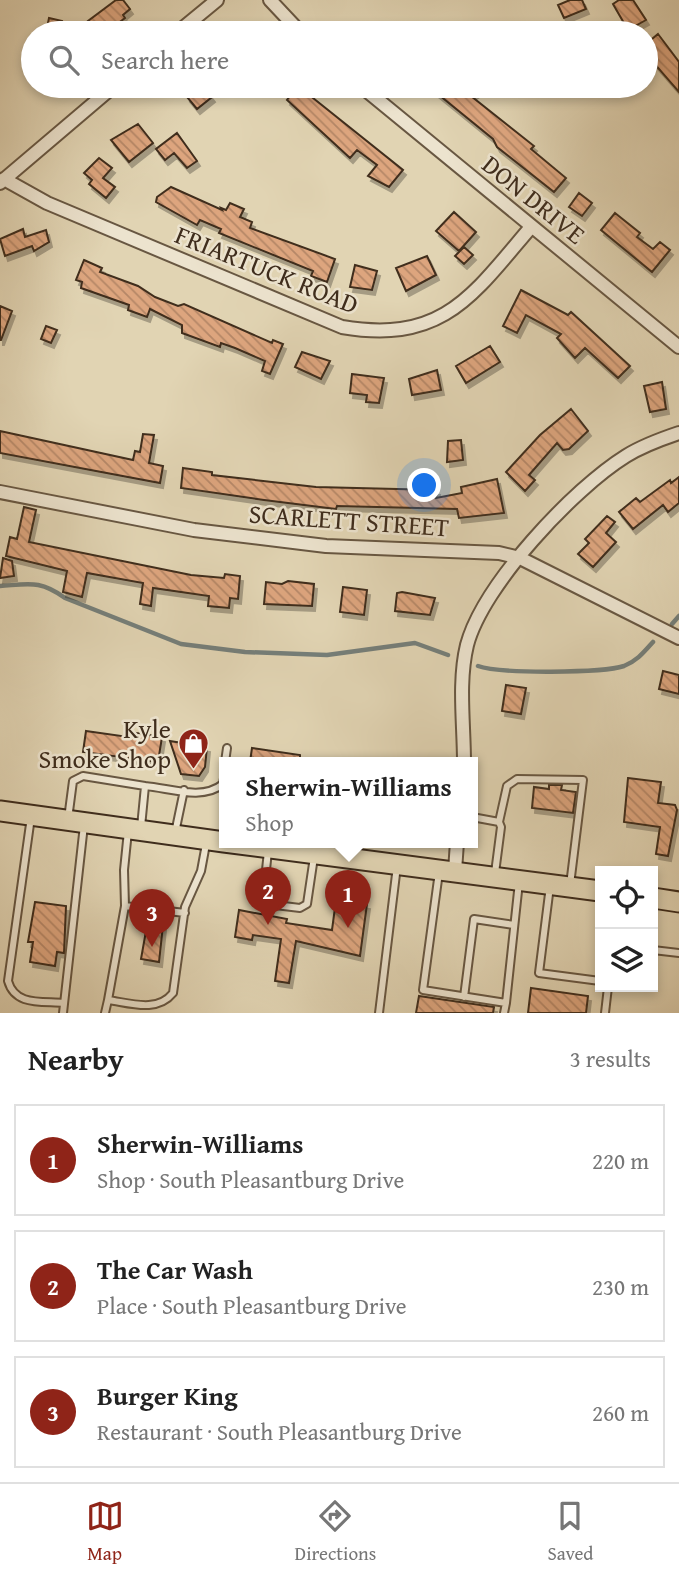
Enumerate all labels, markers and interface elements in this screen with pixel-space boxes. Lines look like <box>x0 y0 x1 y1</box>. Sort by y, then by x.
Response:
search box <box>21 21 658 98</box>
text: Search here <box>101 40 229 79</box>
icon: search <box>45 41 83 79</box>
street label: DON DRIVE <box>474 145 594 253</box>
street label: FRIARTUCK ROAD <box>170 215 364 323</box>
your location <box>407 468 441 502</box>
street label: SCARLETT STREET <box>248 494 451 546</box>
place label: Kyle Smoke Shop <box>39 709 171 778</box>
shop icon: Kyle Smoke Shop <box>177 726 211 770</box>
popup <box>219 757 478 848</box>
text: Sherwin-Williams <box>245 767 452 806</box>
text: Shop <box>245 806 294 839</box>
map controls <box>595 866 658 992</box>
button: locate <box>595 866 658 929</box>
pin: 2 <box>245 867 291 925</box>
pin: 1 <box>325 870 371 928</box>
pin: 3 <box>129 889 175 947</box>
button: layers <box>595 929 658 992</box>
text: Nearby <box>28 1037 124 1081</box>
text: 3 results <box>570 1042 651 1075</box>
text: Sherwin-Williams <box>97 1124 303 1163</box>
text: 1 <box>47 1144 59 1177</box>
text: 220 m <box>592 1144 649 1177</box>
text: Shop · South Pleasantburg Drive <box>97 1163 404 1196</box>
text: The Car Wash <box>97 1250 253 1289</box>
text: 2 <box>47 1270 59 1303</box>
text: 230 m <box>592 1270 649 1303</box>
text: Place · South Pleasantburg Drive <box>97 1289 407 1322</box>
text: Burger King <box>97 1376 238 1415</box>
text: 3 <box>47 1396 59 1429</box>
text: 260 m <box>592 1396 649 1429</box>
text: Restaurant · South Pleasantburg Drive <box>97 1415 462 1448</box>
tab: Map <box>86 1497 124 1567</box>
tab: Directions <box>295 1497 376 1567</box>
tab: Saved <box>547 1497 593 1567</box>

